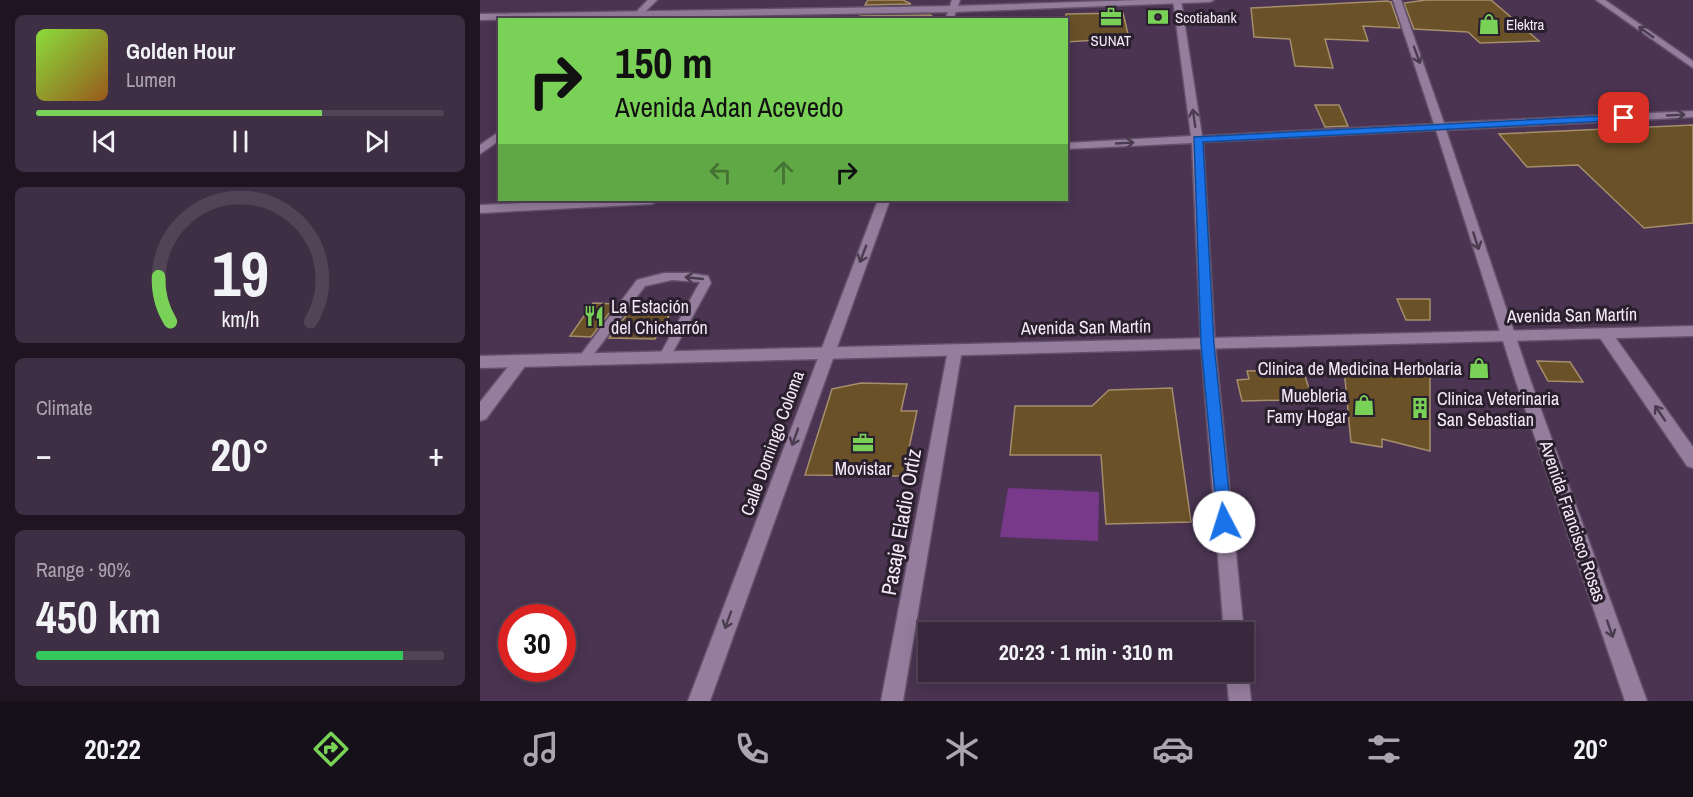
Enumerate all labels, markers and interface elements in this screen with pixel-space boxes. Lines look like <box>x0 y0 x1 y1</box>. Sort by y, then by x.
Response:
office icon: SUNAT <box>1099 5 1123 29</box>
bank icon: Scotiabank <box>1146 5 1170 29</box>
place label: Scotiabank <box>1175 7 1237 28</box>
shop icon: Elektra <box>1477 12 1501 36</box>
place label: Elektra <box>1506 14 1544 35</box>
one-way arrow <box>1639 26 1655 38</box>
place label: SUNAT <box>1091 30 1132 51</box>
text: 150 m <box>615 35 713 91</box>
text: Golden Hour <box>126 36 235 66</box>
icon: right <box>516 42 594 120</box>
one-way arrow <box>1413 45 1424 64</box>
text: Lumen <box>126 66 176 93</box>
text: Avenida Adan Acevedo <box>615 89 844 125</box>
pin <box>1598 92 1649 143</box>
icon: arrive <box>1607 101 1640 134</box>
one-way arrow <box>1189 108 1200 128</box>
one-way arrow <box>1666 110 1686 121</box>
icon: previous <box>88 125 121 158</box>
icon: pause <box>224 125 257 158</box>
icon: next <box>360 125 393 158</box>
one-way arrow <box>1114 138 1134 149</box>
icon: left <box>704 156 737 189</box>
icon: ahead <box>767 156 800 189</box>
icon: right <box>830 156 863 189</box>
text: 19 <box>212 231 268 315</box>
one-way arrow <box>1472 231 1483 250</box>
one-way arrow <box>857 244 868 263</box>
one-way arrow <box>684 272 704 283</box>
place label: La Estación del Chicharrón <box>611 294 708 340</box>
street label: Avenida San Martín <box>1506 301 1637 329</box>
restaurant icon: La Estación del Chicharrón <box>582 304 606 328</box>
text: km/h <box>221 305 259 334</box>
street label: Avenida San Martín <box>1020 313 1151 341</box>
place label: Clinica de Medicina Herbolaria <box>1258 356 1462 381</box>
shop icon: Clinica de Medicina Herbolaria <box>1467 356 1491 380</box>
street label: Calle Domingo Coloma <box>734 367 810 519</box>
place label: Muebleria Famy Hogar <box>1267 383 1347 429</box>
place label: Clinica Veterinaria San Sebastian <box>1437 386 1559 432</box>
shop icon: Muebleria Famy Hogar <box>1352 393 1376 417</box>
text: Climate <box>36 394 93 421</box>
building icon: Clinica Veterinaria San Sebastian <box>1408 396 1432 420</box>
one-way arrow <box>1654 405 1666 422</box>
text: 20° <box>210 424 270 485</box>
one-way arrow <box>789 427 800 446</box>
office icon: Movistar <box>851 431 875 455</box>
text: − <box>36 432 52 476</box>
text: + <box>428 432 444 476</box>
street label: Avenida Francisco Rosas <box>1533 436 1612 605</box>
street label: Pasaje Eladio Ortiz <box>874 446 928 598</box>
place label: Movistar <box>835 456 891 481</box>
position arrow <box>1192 490 1256 554</box>
text: Range · 90% <box>36 556 131 583</box>
text: 450 km <box>36 586 161 647</box>
speed limit sign: 30 <box>498 604 576 682</box>
one-way arrow <box>722 610 733 629</box>
one-way arrow <box>1606 619 1617 638</box>
text: 20:23 · 1 min · 310 m <box>999 637 1173 667</box>
icon: directions <box>310 728 352 770</box>
icon: music <box>520 728 562 770</box>
icon: phone <box>731 728 773 770</box>
icon: climate <box>941 728 983 770</box>
icon: car <box>1152 728 1194 770</box>
icon: filters <box>1363 728 1405 770</box>
text: 20:22 <box>84 731 141 767</box>
text: 20° <box>1573 731 1609 767</box>

